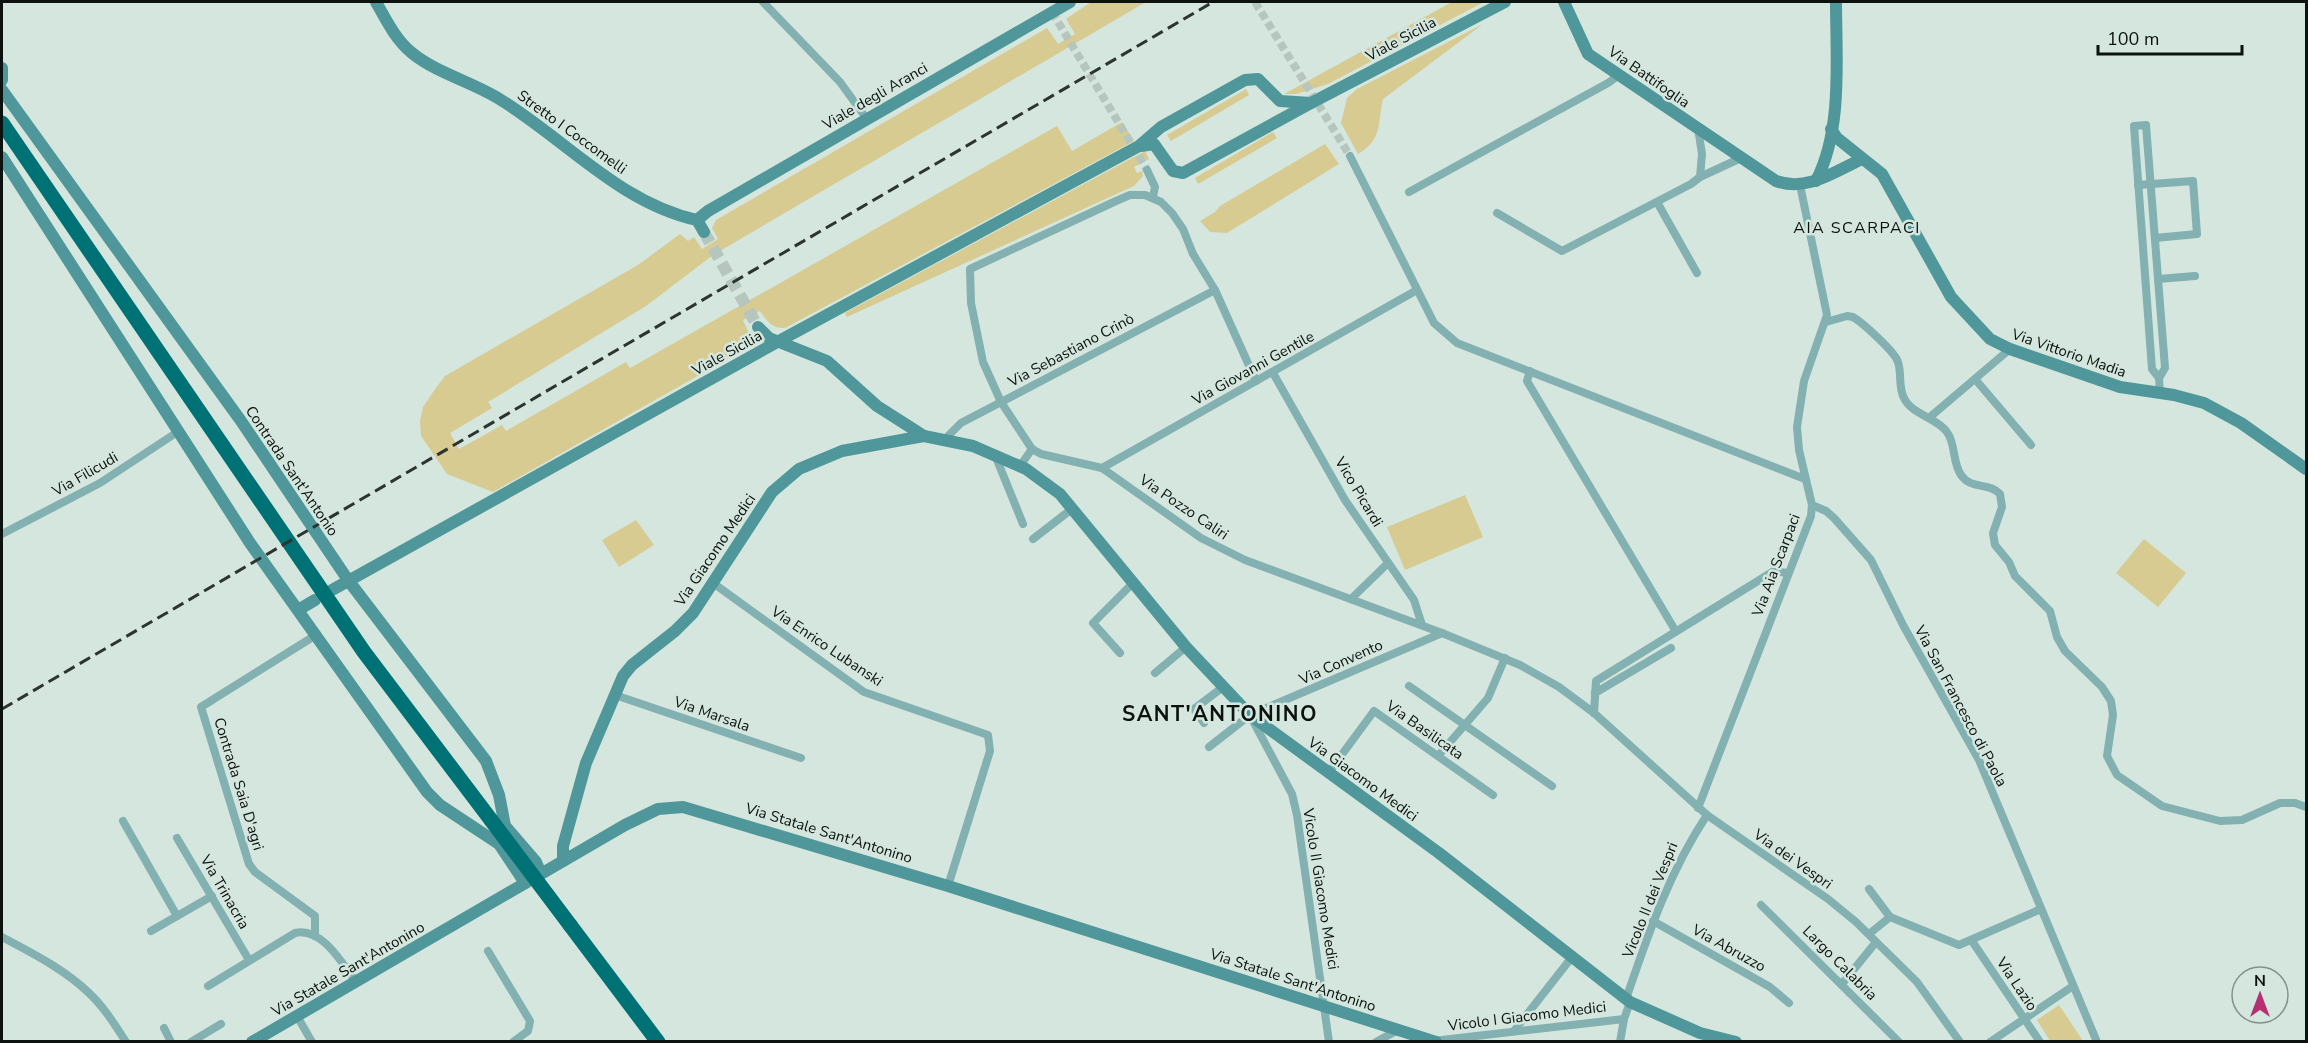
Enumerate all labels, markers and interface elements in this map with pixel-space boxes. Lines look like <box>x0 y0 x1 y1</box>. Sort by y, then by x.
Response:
street label: Viale Sicilia <box>1361 12 1440 66</box>
scale bar <box>2098 18 2242 56</box>
text: 100 m <box>2107 27 2159 51</box>
street label: Via Battifoglia <box>1603 41 1694 113</box>
street label: Viale degli Aranci <box>818 58 931 135</box>
street label: Stretto I Coccomelli <box>513 85 631 179</box>
district label: AIA SCARPACI <box>1793 217 1921 239</box>
street label: Via Sebastiano Crinò <box>1004 308 1137 392</box>
street label: Via Vittorio Madia <box>2008 324 2129 382</box>
street label: Viale Sicilia <box>688 326 766 381</box>
street label: Via Giovanni Gentile <box>1188 326 1318 410</box>
street label: Contrada Sant'Antonio <box>241 402 343 540</box>
street label: Via Filicudi <box>48 447 122 501</box>
street label: Vico Picardi <box>1330 453 1388 531</box>
street label: Via Pozzo Caliri <box>1135 469 1233 544</box>
street label: Via Giacomo Medici <box>669 490 760 611</box>
street label: Via Aia Scarpaci <box>1747 511 1805 620</box>
street label: Via Enrico Lubanski <box>766 601 887 691</box>
street label: Via San Francesco di Paola <box>1909 621 2012 790</box>
street label: Via Convento <box>1295 635 1386 690</box>
street label: Via Marsala <box>670 691 753 736</box>
street label: Via Basilicata <box>1381 695 1468 764</box>
district label: SANT'ANTONINO <box>1122 700 1318 728</box>
street label: Contrada Saia D'agri <box>209 715 269 853</box>
street label: Via Giacomo Medici <box>1303 732 1422 826</box>
street label: Via Statale Sant'Antonino <box>742 798 915 868</box>
street label: Vicolo II Giacomo Medici <box>1298 806 1344 971</box>
street label: Via dei Vespri <box>1749 824 1836 894</box>
street label: Vicolo II dei Vespri <box>1617 839 1682 962</box>
street label: Via Trinacria <box>195 850 254 933</box>
street label: Via Statale Sant'Antonino <box>267 917 428 1022</box>
street label: Via Abruzzo <box>1688 919 1769 976</box>
street label: Largo Calabria <box>1798 921 1882 1005</box>
street label: Via Statale Sant'Antonino <box>1206 943 1379 1016</box>
street label: Via Lazio <box>1991 953 2042 1015</box>
north arrow <box>2230 965 2290 1025</box>
text: N <box>2254 970 2266 992</box>
street label: Vicolo I Giacomo Medici <box>1446 996 1607 1036</box>

